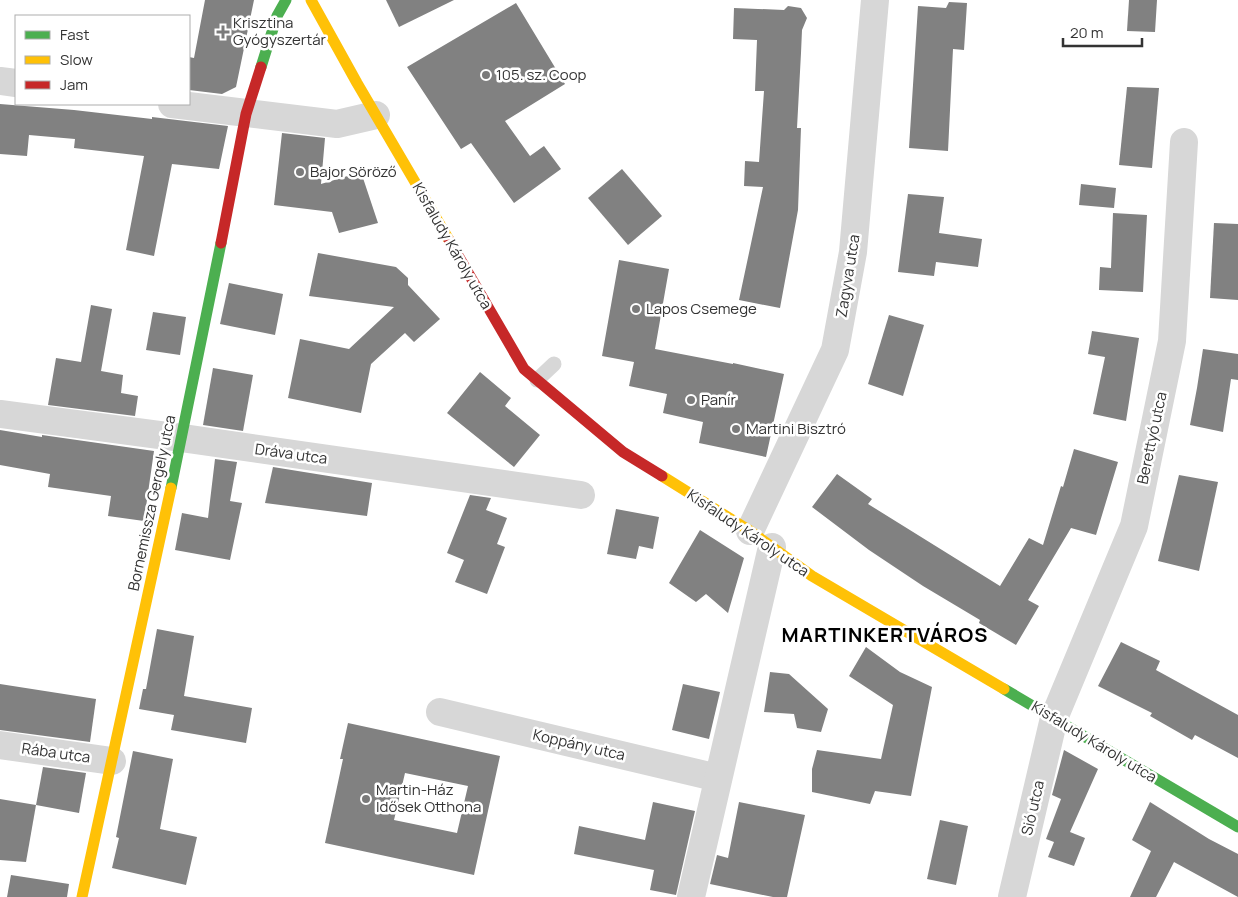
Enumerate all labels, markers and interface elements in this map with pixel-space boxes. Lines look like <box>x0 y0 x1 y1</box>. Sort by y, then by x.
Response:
place label: Krisztina Gyógyszertár <box>233 12 327 50</box>
legend <box>15 15 190 105</box>
scale bar <box>1063 15 1142 47</box>
text: 20 m <box>1070 22 1103 43</box>
text: Fast <box>60 24 89 45</box>
marker: Krisztina Gyógyszertár <box>217 26 229 38</box>
text: Slow <box>60 49 93 70</box>
place label: 105. sz. Coop <box>496 64 587 85</box>
marker: 105. sz. Coop <box>480 69 492 81</box>
text: Jam <box>60 74 88 95</box>
place label: Bajor Söröző <box>310 161 397 182</box>
marker: Bajor Söröző <box>294 166 306 178</box>
street label: Kisfaludy Károly utca <box>408 179 497 313</box>
street label: Zagyva utca <box>831 233 864 319</box>
place label: Lapos Csemege <box>646 298 757 319</box>
marker: Lapos Csemege <box>630 303 642 315</box>
place label: Panír <box>701 389 736 410</box>
street label: Berettyó utca <box>1131 390 1172 486</box>
marker: Panír <box>685 394 697 406</box>
street label: Bornemissza Gergely utca <box>123 413 180 593</box>
place label: Martini Bisztró <box>746 418 846 439</box>
marker: Martini Bisztró <box>730 423 742 435</box>
street label: Dráva utca <box>254 438 329 469</box>
street label: Kisfaludy Károly utca <box>683 484 813 581</box>
district label: MARTINKERTVÁROS <box>782 621 988 648</box>
street label: Kisfaludy Károly utca <box>1028 696 1161 787</box>
street label: Koppány utca <box>531 724 627 765</box>
street label: Rába utca <box>20 737 92 768</box>
street label: Sió utca <box>1016 778 1049 837</box>
place label: Martin-Ház Idősek Otthona <box>376 779 481 817</box>
marker: Martin-Ház Idősek Otthona <box>360 793 372 805</box>

